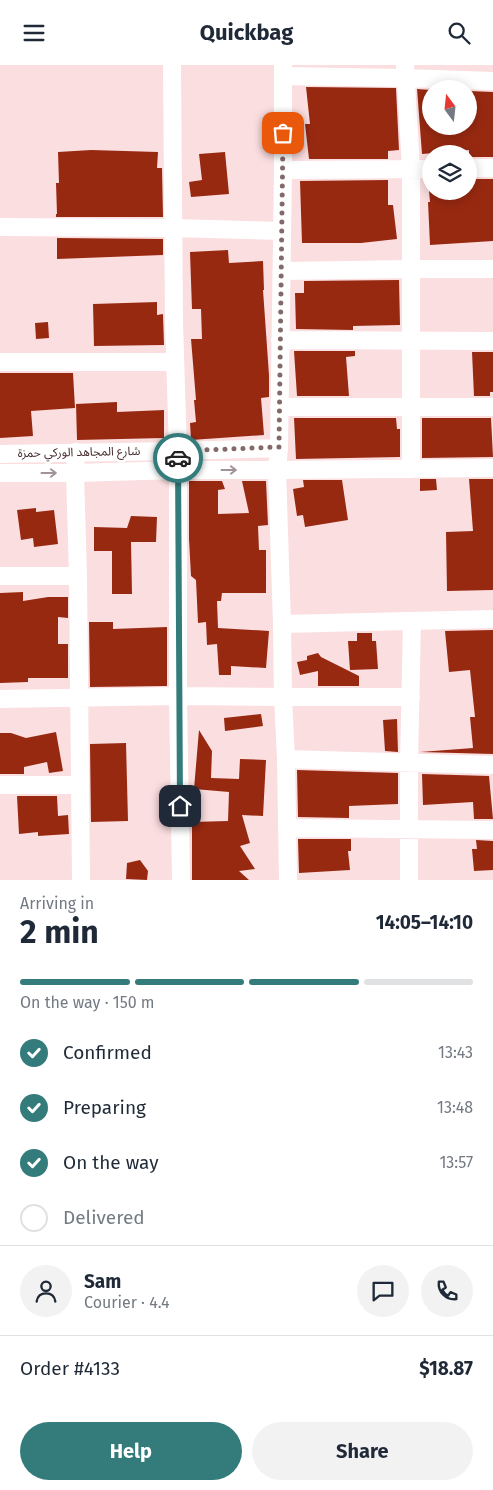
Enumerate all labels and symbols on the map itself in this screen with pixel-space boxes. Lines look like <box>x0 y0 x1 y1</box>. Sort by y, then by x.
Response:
north arrow <box>422 80 478 135</box>
pin <box>262 112 304 154</box>
courier <box>153 433 203 483</box>
street label: شارع المجاهد الوركي حمزة <box>18 444 141 463</box>
one-way arrow <box>220 465 236 475</box>
one-way arrow <box>40 468 56 478</box>
pin <box>159 785 201 827</box>

